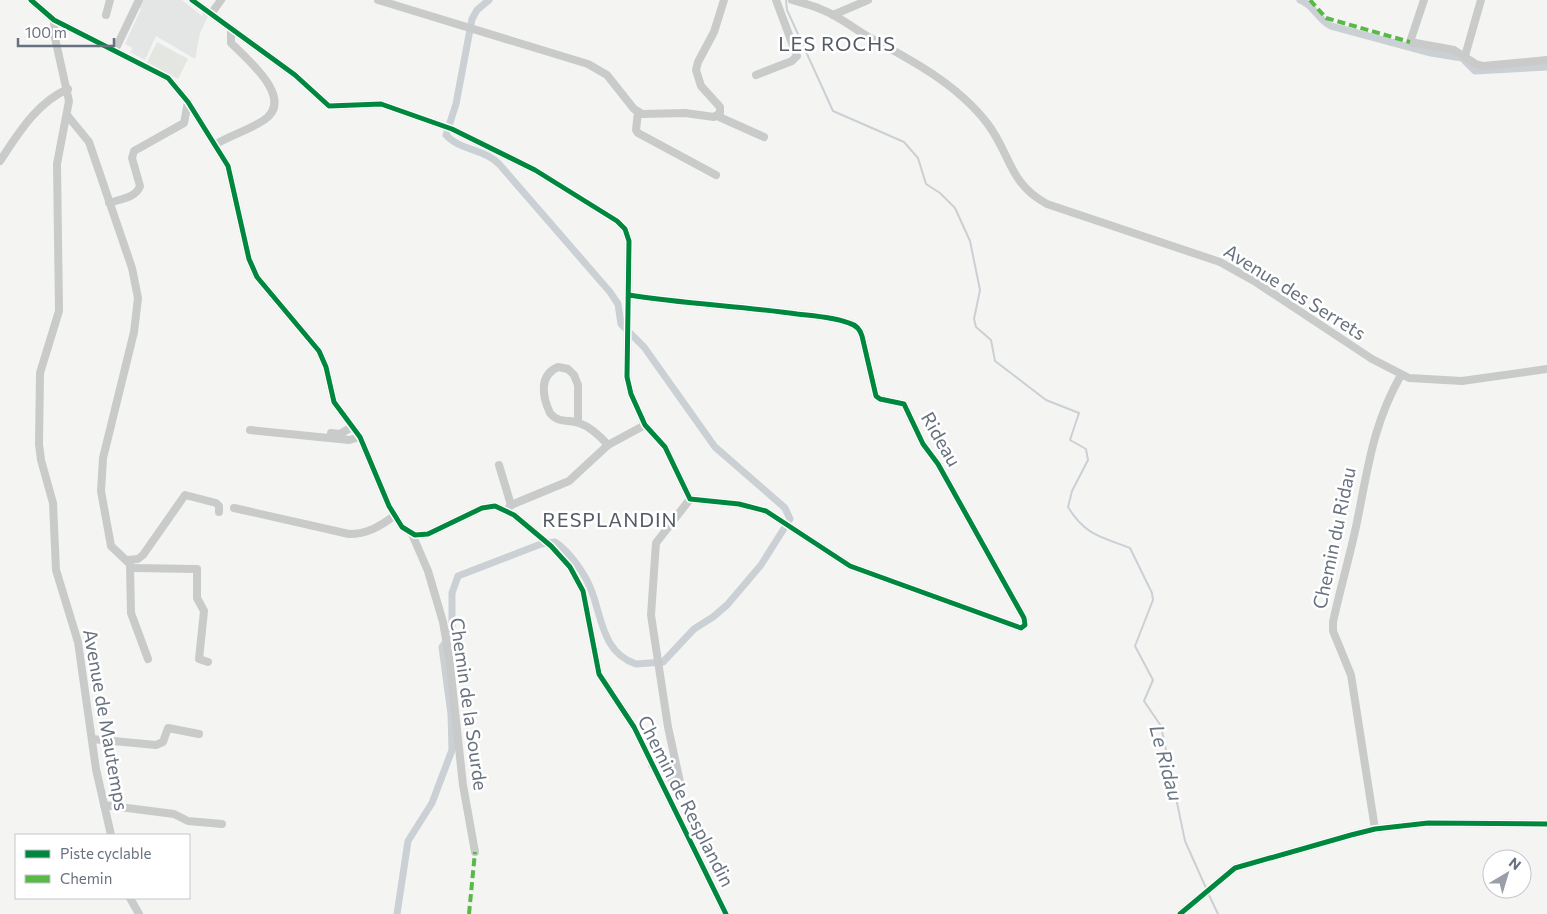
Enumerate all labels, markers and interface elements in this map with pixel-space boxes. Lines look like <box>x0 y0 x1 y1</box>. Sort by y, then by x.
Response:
scale bar <box>18 15 114 47</box>
text: 100 m <box>25 23 67 41</box>
district label: LES ROCHS <box>778 31 896 55</box>
street label: Avenue des Serrets <box>1220 239 1370 344</box>
street label: Rideau <box>917 407 966 470</box>
street label: Chemin du Ridau <box>1307 465 1360 611</box>
district label: RESPLANDIN <box>542 507 678 531</box>
street label: Chemin de la Sourde <box>446 616 493 792</box>
street label: Avenue de Mautemps <box>79 627 134 813</box>
street label: Chemin de Resplandin <box>633 711 740 890</box>
water label: Le Ridau <box>1145 722 1189 803</box>
legend <box>15 834 190 899</box>
text: Piste cyclable <box>60 844 152 862</box>
north arrow <box>1482 849 1532 899</box>
text: N <box>1506 853 1525 873</box>
text: Chemin <box>60 869 112 887</box>

